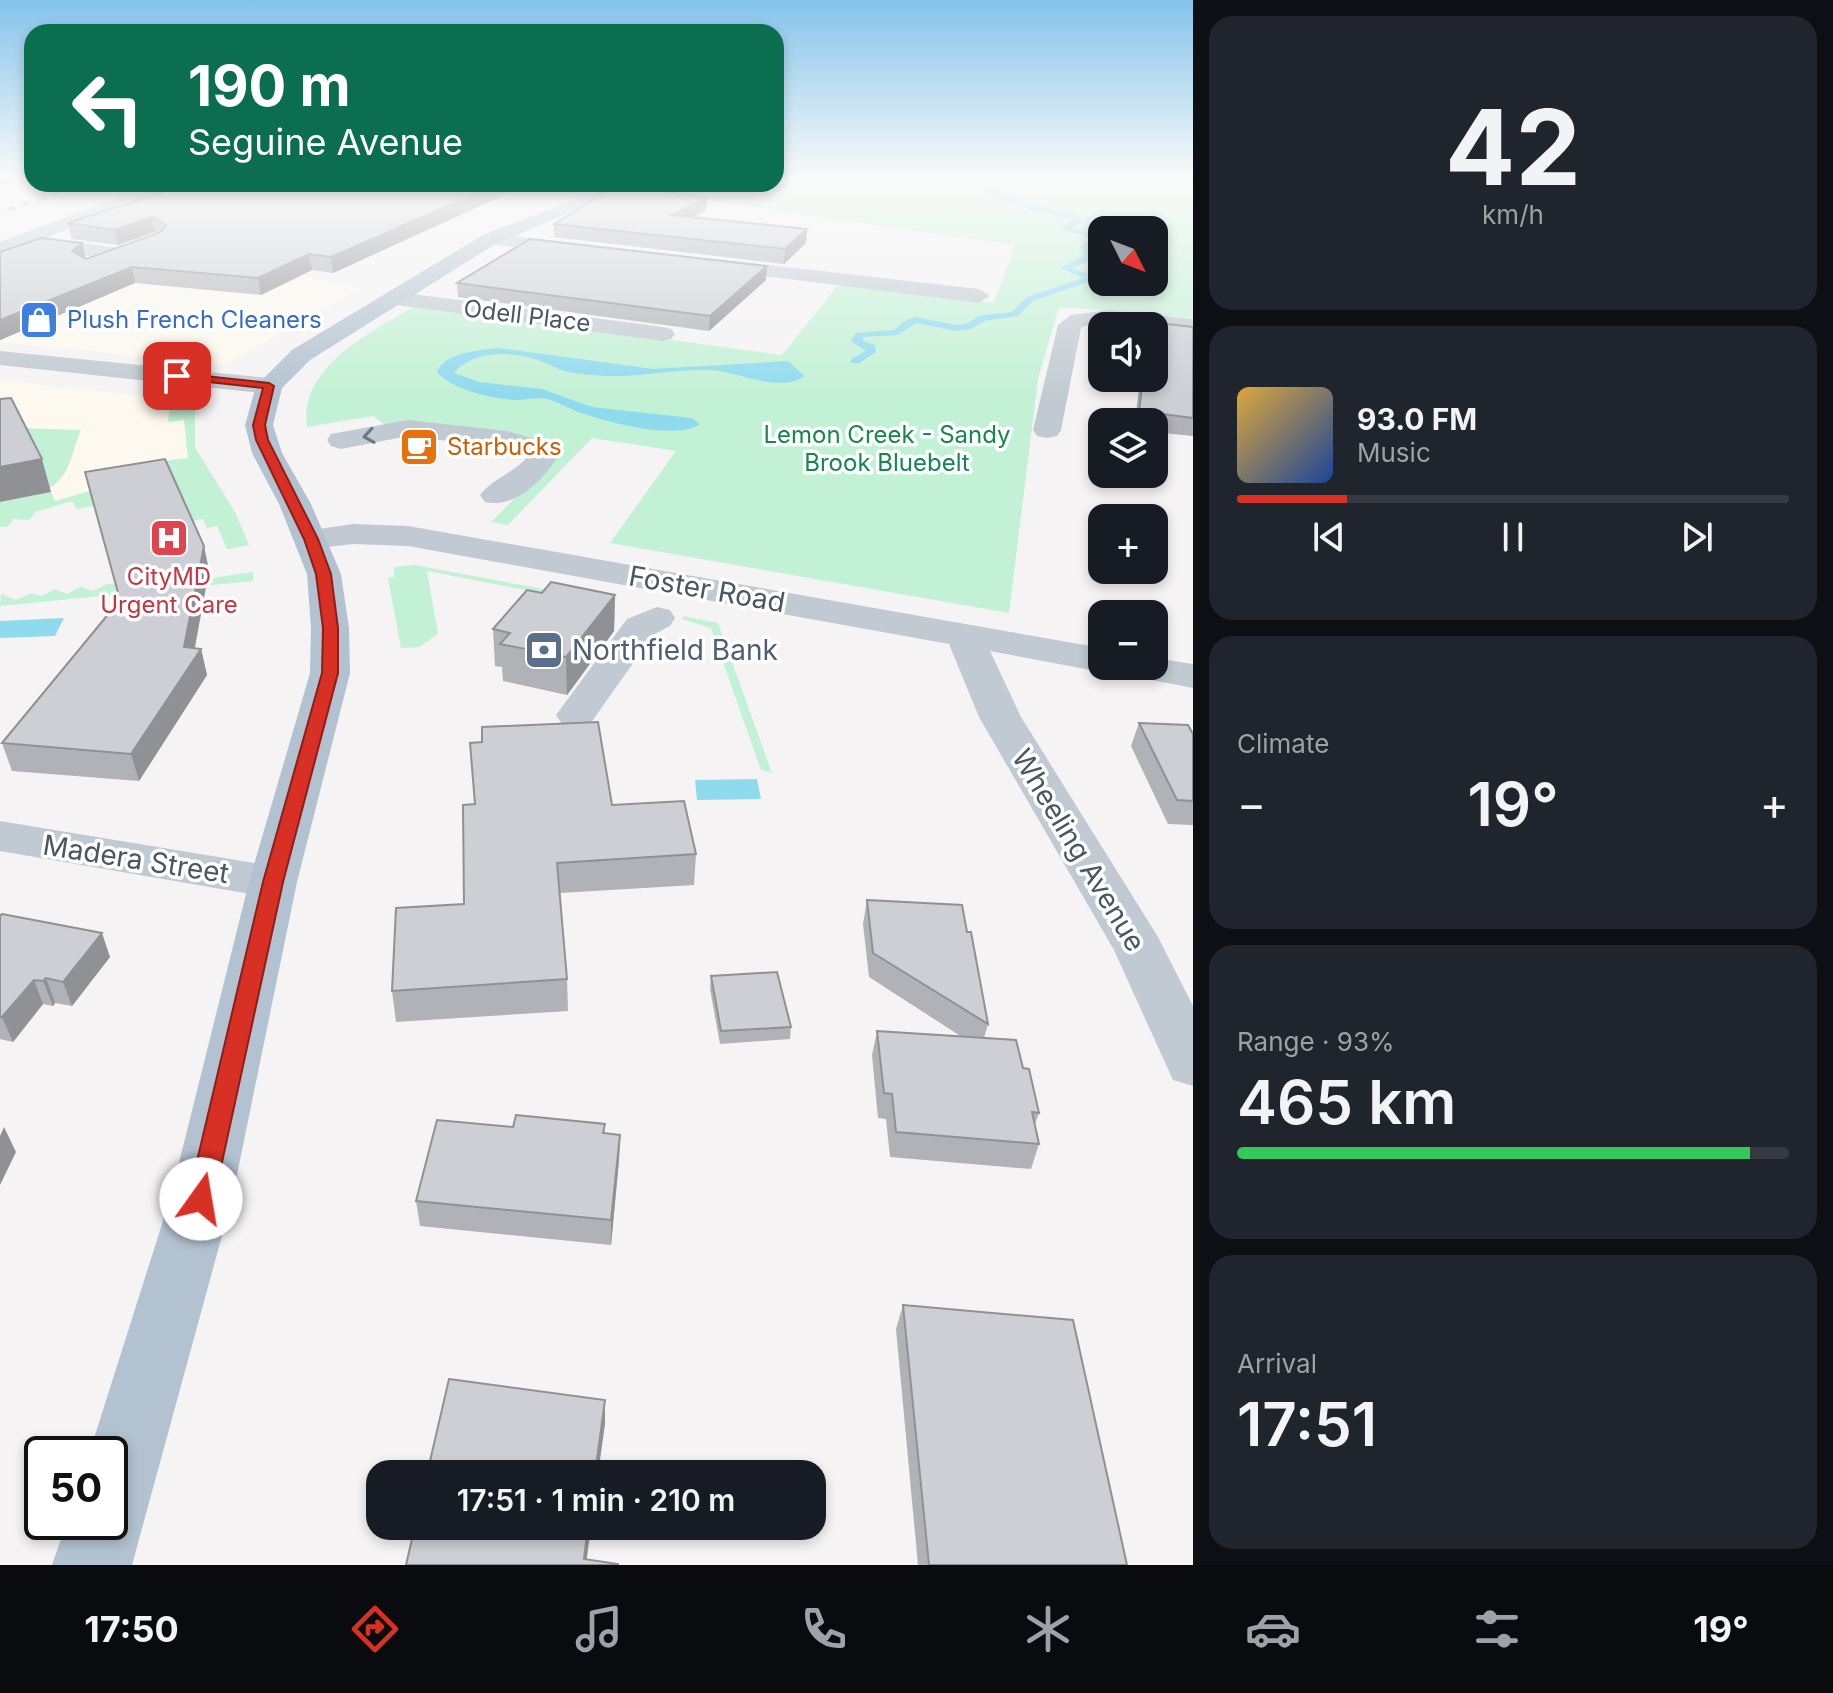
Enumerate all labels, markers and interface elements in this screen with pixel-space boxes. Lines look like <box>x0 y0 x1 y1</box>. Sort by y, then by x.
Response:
text: 190 m <box>188 52 351 120</box>
icon: left <box>56 56 160 160</box>
text: 42 <box>1445 84 1581 210</box>
text: Seguine Avenue <box>188 120 463 164</box>
text: km/h <box>1482 199 1544 230</box>
north arrow <box>1088 216 1168 296</box>
map controls <box>1088 216 1168 680</box>
street label: Odell Place <box>462 293 592 338</box>
shop icon: Plush French Cleaners <box>18 299 60 341</box>
place label: Plush French Cleaners <box>67 305 322 334</box>
button: sound <box>1088 312 1168 392</box>
pin <box>143 342 211 410</box>
icon: arrive <box>155 354 199 398</box>
text: 93.0 FM <box>1357 401 1477 437</box>
button: layers <box>1088 408 1168 488</box>
park label: Lemon Creek - Sandy Brook Bluebelt <box>763 420 1011 477</box>
cafe icon: Starbucks <box>398 426 440 468</box>
one-way arrow <box>362 427 376 444</box>
place label: Starbucks <box>447 432 562 461</box>
text: Music <box>1357 437 1431 468</box>
button: + <box>1088 504 1168 584</box>
icon: previous <box>1307 515 1351 559</box>
icon: pause <box>1491 515 1535 559</box>
icon: next <box>1675 515 1719 559</box>
hospital icon: CityMD Urgent Care <box>148 517 190 559</box>
street label: Foster Road <box>626 559 788 619</box>
place label: CityMD Urgent Care <box>100 562 238 619</box>
button: − <box>1088 600 1168 680</box>
bank icon: Northfield Bank <box>523 629 565 671</box>
place label: Northfield Bank <box>572 633 778 667</box>
text: Climate <box>1237 728 1329 759</box>
street label: Wheeling Avenue <box>1005 743 1153 957</box>
text: 19° <box>1467 768 1559 840</box>
text: − <box>1237 777 1266 831</box>
text: + <box>1760 777 1789 831</box>
street label: Madera Street <box>41 828 231 890</box>
text: Range · 93% <box>1237 1026 1395 1057</box>
text: 465 km <box>1237 1066 1456 1138</box>
position arrow <box>159 1157 243 1241</box>
text: Arrival <box>1237 1348 1317 1379</box>
text: 17:51 <box>1237 1388 1377 1460</box>
speed limit sign: 50 <box>24 1436 128 1540</box>
text: 17:51 · 1 min · 210 m <box>457 1482 735 1518</box>
icon: directions <box>347 1601 403 1657</box>
icon: music <box>571 1601 627 1657</box>
icon: phone <box>796 1601 852 1657</box>
icon: climate <box>1020 1601 1076 1657</box>
icon: car <box>1245 1601 1301 1657</box>
icon: filters <box>1469 1601 1525 1657</box>
text: 17:50 <box>84 1607 179 1651</box>
text: 19° <box>1693 1607 1749 1651</box>

